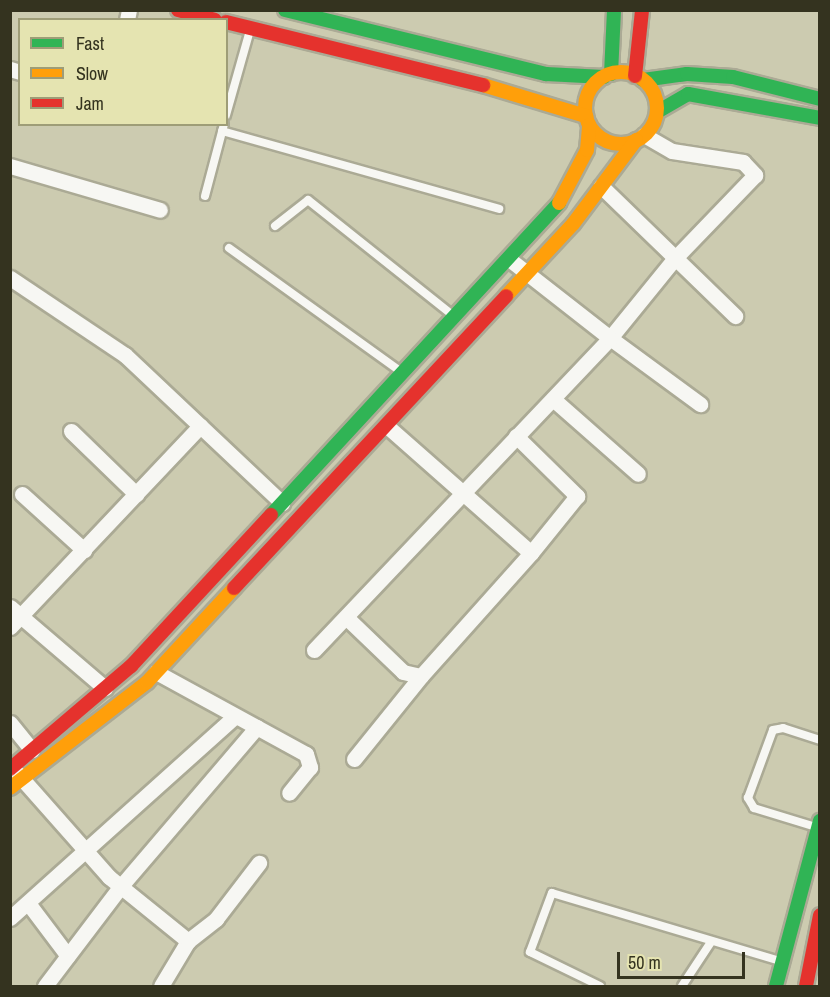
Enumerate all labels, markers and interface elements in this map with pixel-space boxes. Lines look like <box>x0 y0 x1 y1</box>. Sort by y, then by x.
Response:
legend <box>18 18 228 126</box>
text: Fast <box>76 31 104 56</box>
text: Slow <box>76 61 108 86</box>
text: Jam <box>76 91 104 116</box>
scale bar <box>620 940 748 978</box>
text: 50 m <box>628 950 661 975</box>

